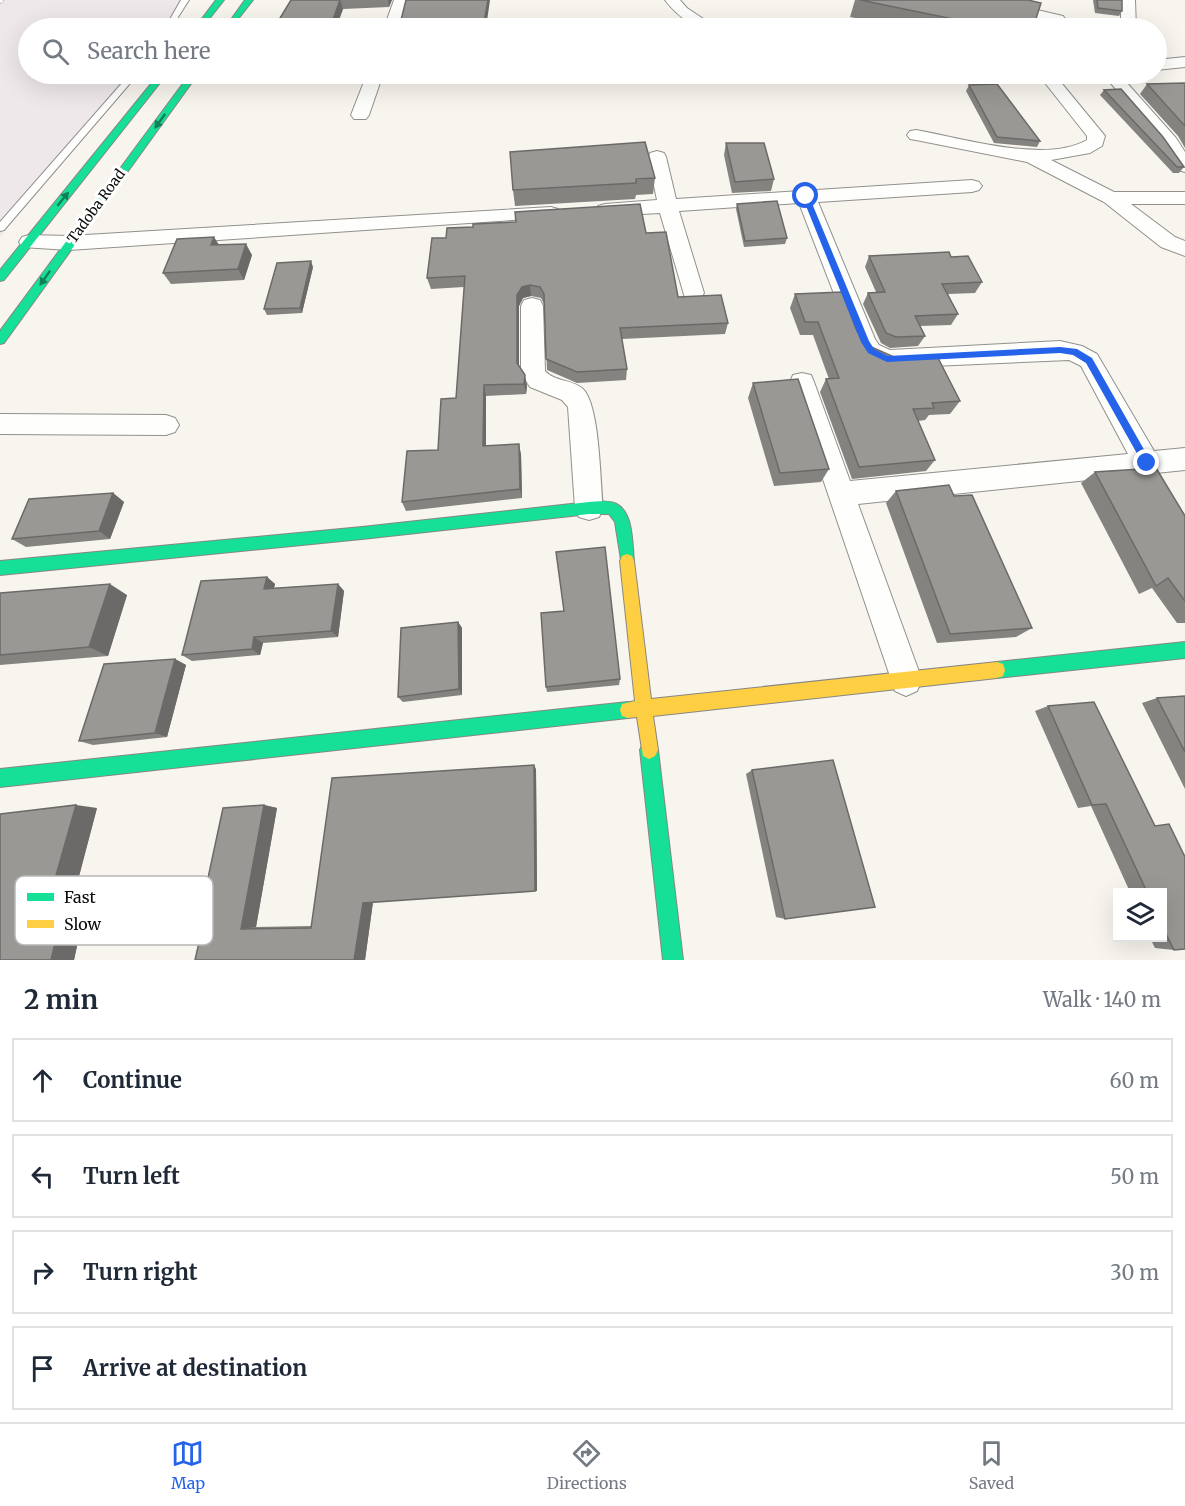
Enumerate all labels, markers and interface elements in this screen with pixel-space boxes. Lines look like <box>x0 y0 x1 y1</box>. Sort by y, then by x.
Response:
search box <box>18 18 1167 84</box>
icon: search <box>39 35 72 68</box>
text: Search here <box>87 37 210 65</box>
one-way arrow <box>154 113 166 128</box>
street label: Tadoba Road <box>63 165 129 247</box>
route start <box>792 182 818 208</box>
one-way arrow <box>56 191 69 207</box>
one-way arrow <box>39 270 51 285</box>
route end <box>1133 449 1159 475</box>
legend <box>15 876 213 945</box>
text: Fast <box>64 887 97 907</box>
map controls <box>1113 888 1167 942</box>
button: layers <box>1113 888 1167 942</box>
text: Slow <box>64 914 102 934</box>
text: 2 min <box>24 983 98 1016</box>
text: Walk · 140 m <box>1043 987 1161 1012</box>
icon: ahead <box>26 1064 59 1097</box>
text: Continue <box>83 1066 182 1094</box>
text: 60 m <box>1109 1068 1159 1093</box>
icon: left <box>26 1160 59 1193</box>
text: Turn left <box>83 1162 180 1190</box>
text: 50 m <box>1110 1164 1159 1189</box>
icon: right <box>26 1256 59 1289</box>
text: Turn right <box>83 1258 197 1286</box>
text: 30 m <box>1110 1260 1159 1285</box>
icon: arrive <box>26 1352 59 1385</box>
text: Arrive at destination <box>83 1354 307 1382</box>
tab: Map <box>171 1437 205 1493</box>
tab: Directions <box>547 1437 627 1493</box>
tab: Saved <box>969 1437 1014 1493</box>

